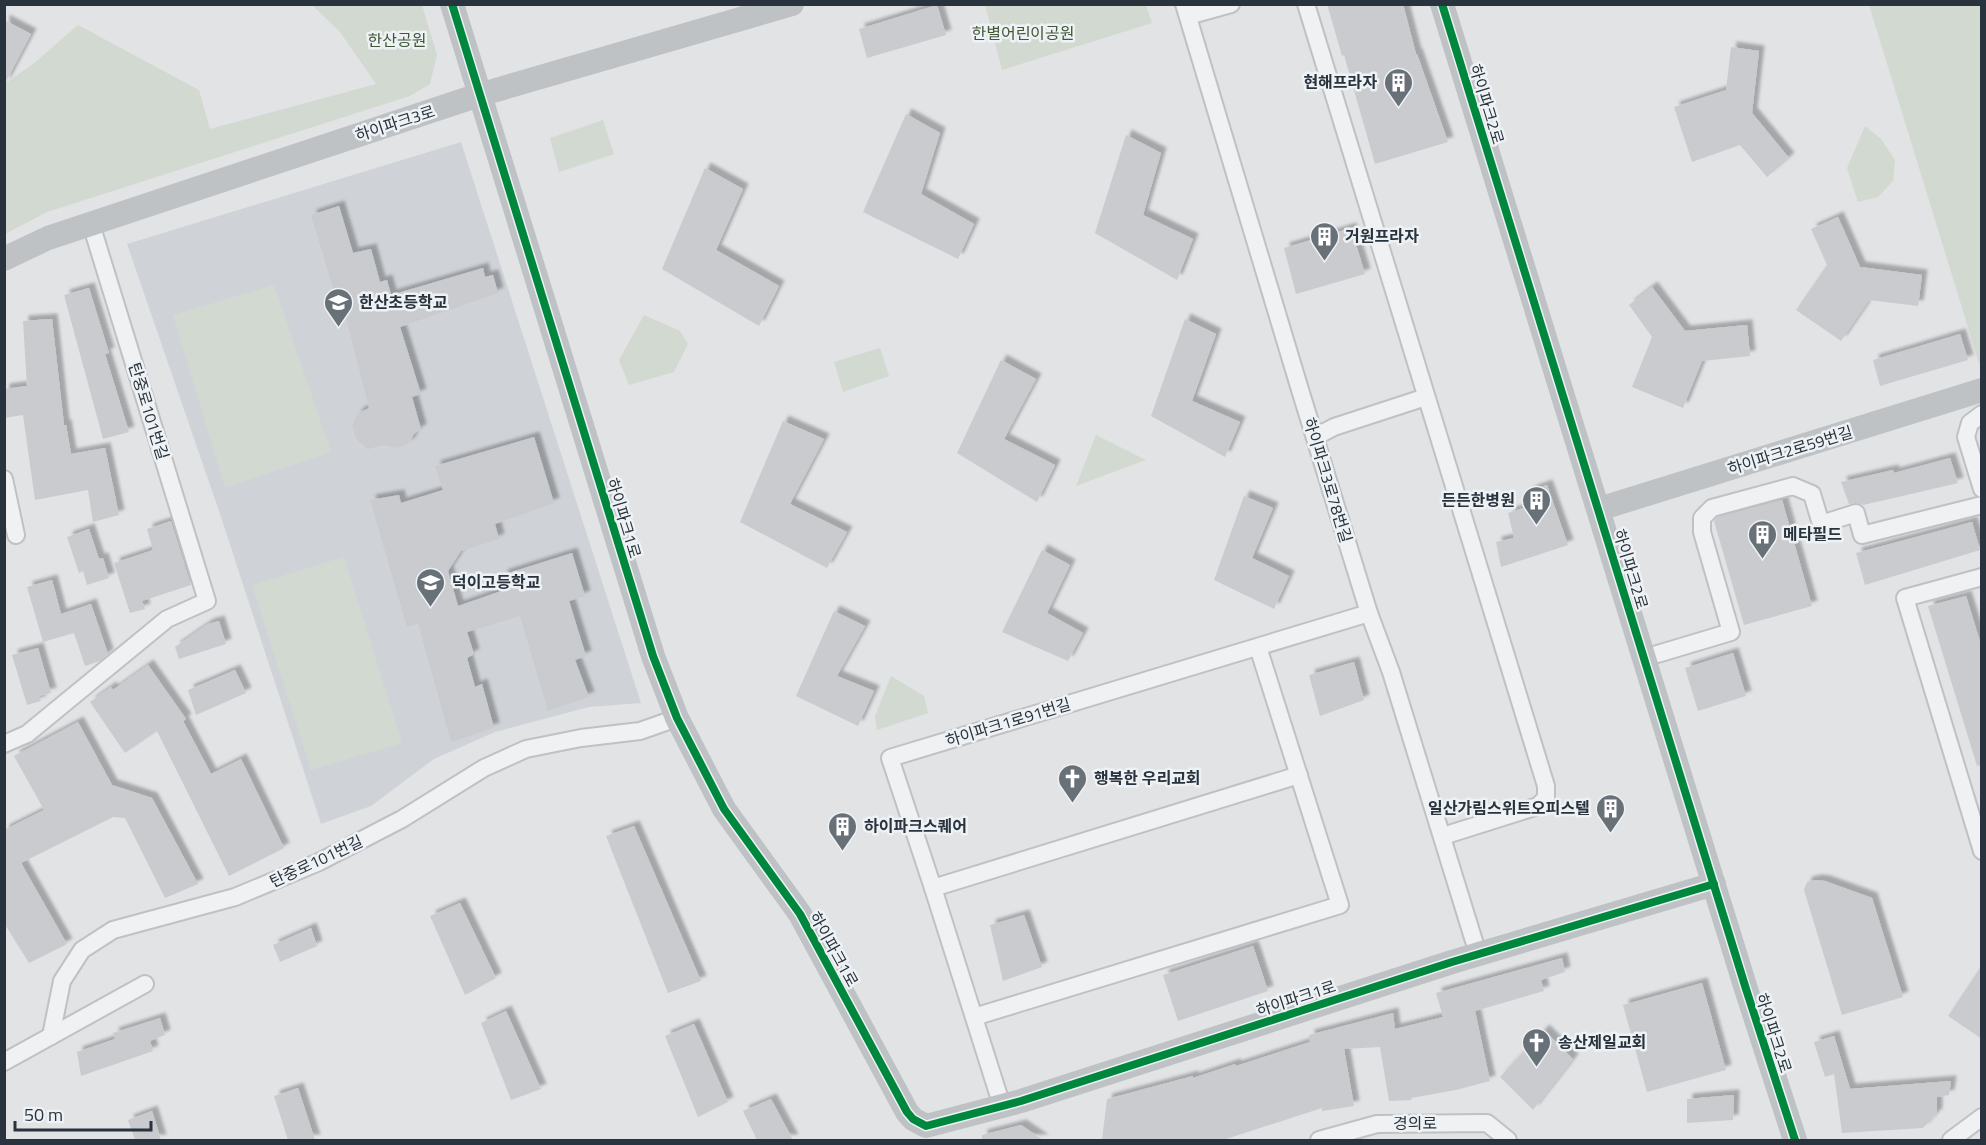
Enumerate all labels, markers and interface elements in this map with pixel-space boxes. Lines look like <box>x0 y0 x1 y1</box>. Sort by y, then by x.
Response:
park label: 한별어린이공원 <box>971 21 1075 45</box>
park label: 한산공원 <box>368 28 426 52</box>
street label: 하이파크2로 <box>1463 61 1511 147</box>
building icon: 현해프라자 <box>1382 66 1414 108</box>
place label: 현해프라자 <box>1303 70 1377 94</box>
street label: 하이파크3로 <box>352 99 438 147</box>
building icon: 거원프라자 <box>1308 220 1340 262</box>
place label: 거원프라자 <box>1345 224 1419 248</box>
school or university icon: 한산초등학교 <box>322 286 354 328</box>
place label: 한산초등학교 <box>359 290 448 314</box>
street label: 탄중로101번길 <box>123 359 175 463</box>
street label: 하이파크3로78번길 <box>1298 414 1358 546</box>
street label: 하이파크2로59번길 <box>1724 420 1856 480</box>
street label: 하이파크1로 <box>600 475 648 561</box>
building icon: 든든한병원 <box>1520 484 1552 526</box>
place label: 든든한병원 <box>1441 488 1515 512</box>
building icon: 메타필드 <box>1746 518 1778 560</box>
place label: 메타필드 <box>1783 522 1842 546</box>
street label: 하이파크2로 <box>1607 526 1655 612</box>
school or university icon: 덕이고등학교 <box>415 566 447 608</box>
place label: 덕이고등학교 <box>452 570 541 594</box>
street label: 하이파크1로91번길 <box>942 692 1074 752</box>
church icon: 행복한 우리교회 <box>1057 762 1089 804</box>
place label: 행복한 우리교회 <box>1094 766 1201 790</box>
building icon: 일산가림스위트오피스텔 <box>1595 792 1627 834</box>
place label: 일산가림스위트오피스텔 <box>1428 796 1590 820</box>
building icon: 하이파크스퀘어 <box>827 810 859 852</box>
place label: 하이파크스퀘어 <box>864 814 967 838</box>
street label: 탄중로101번길 <box>265 829 367 893</box>
street label: 하이파크1로 <box>803 907 865 991</box>
street label: 하이파크1로 <box>1253 974 1339 1022</box>
street label: 하이파크2로 <box>1750 990 1798 1076</box>
church icon: 송산제일교회 <box>1521 1026 1553 1068</box>
place label: 송산제일교회 <box>1558 1030 1646 1054</box>
scale bar <box>15 1094 152 1132</box>
text: 50 m <box>24 1101 63 1128</box>
street label: 경의로 <box>1393 1111 1437 1135</box>

